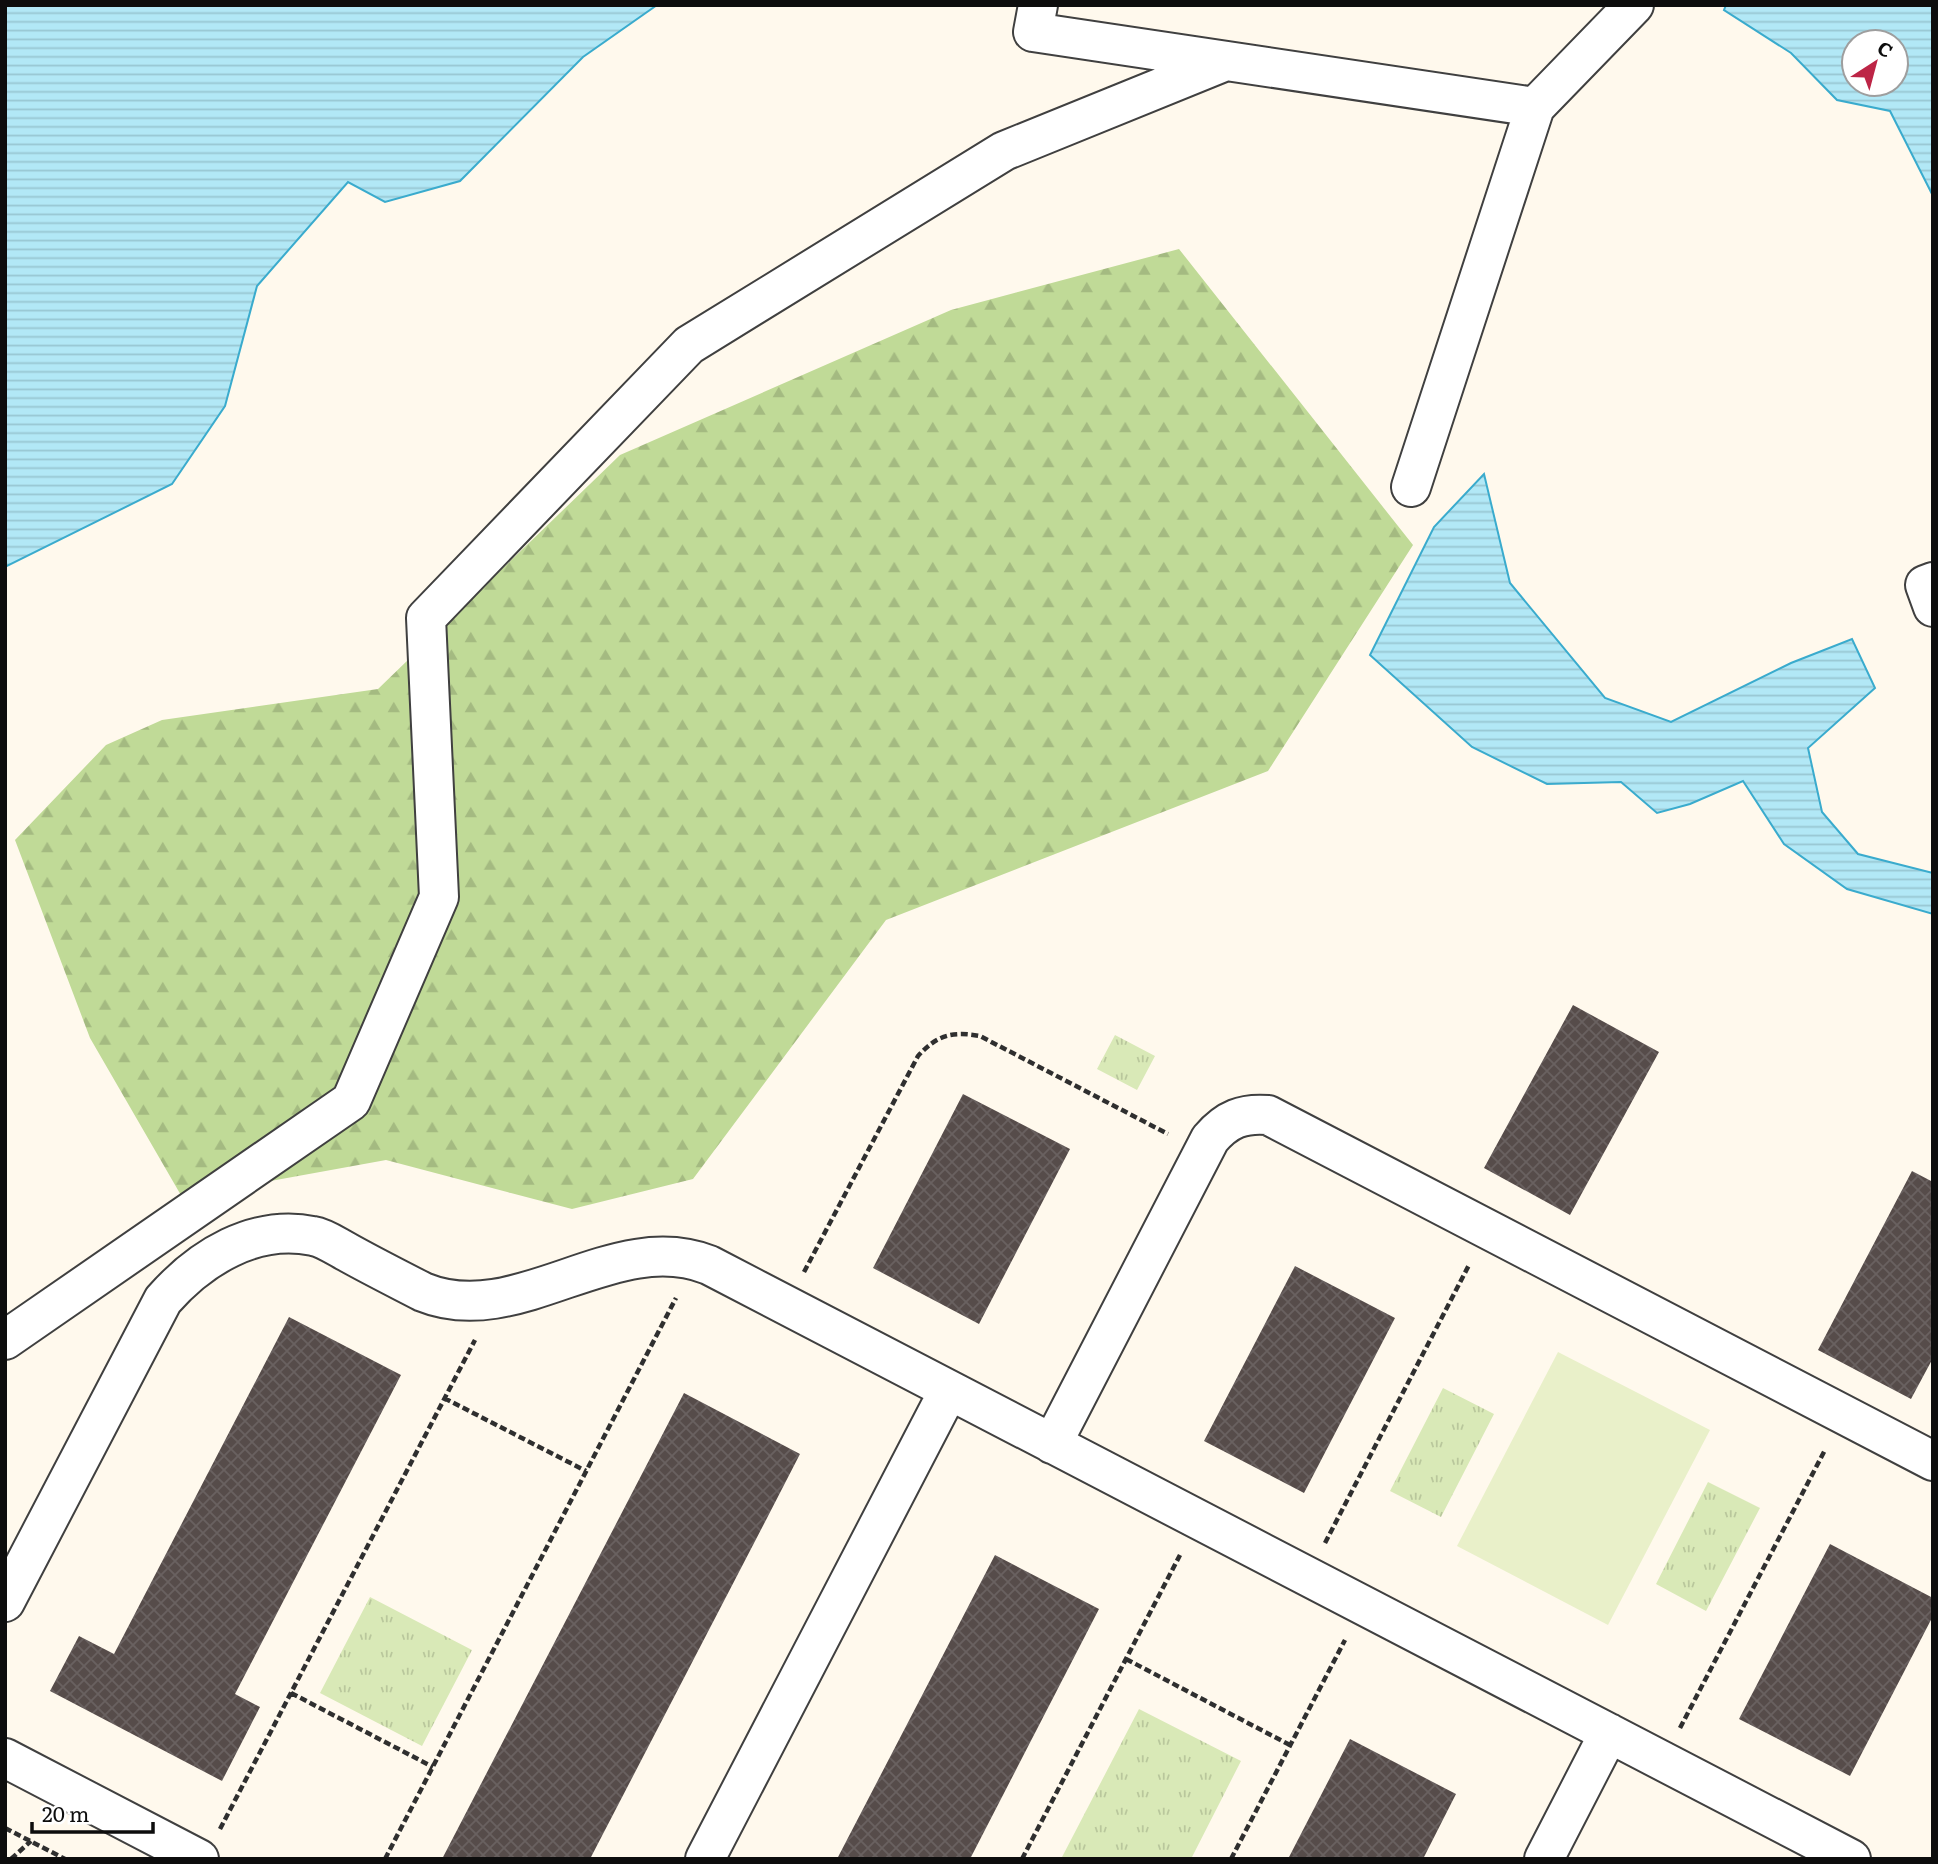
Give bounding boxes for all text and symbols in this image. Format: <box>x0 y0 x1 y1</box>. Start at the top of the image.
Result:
north arrow <box>1840 28 1910 98</box>
text: С <box>1872 33 1899 64</box>
scale bar <box>32 1790 152 1834</box>
text: 20 m <box>42 1797 89 1828</box>

